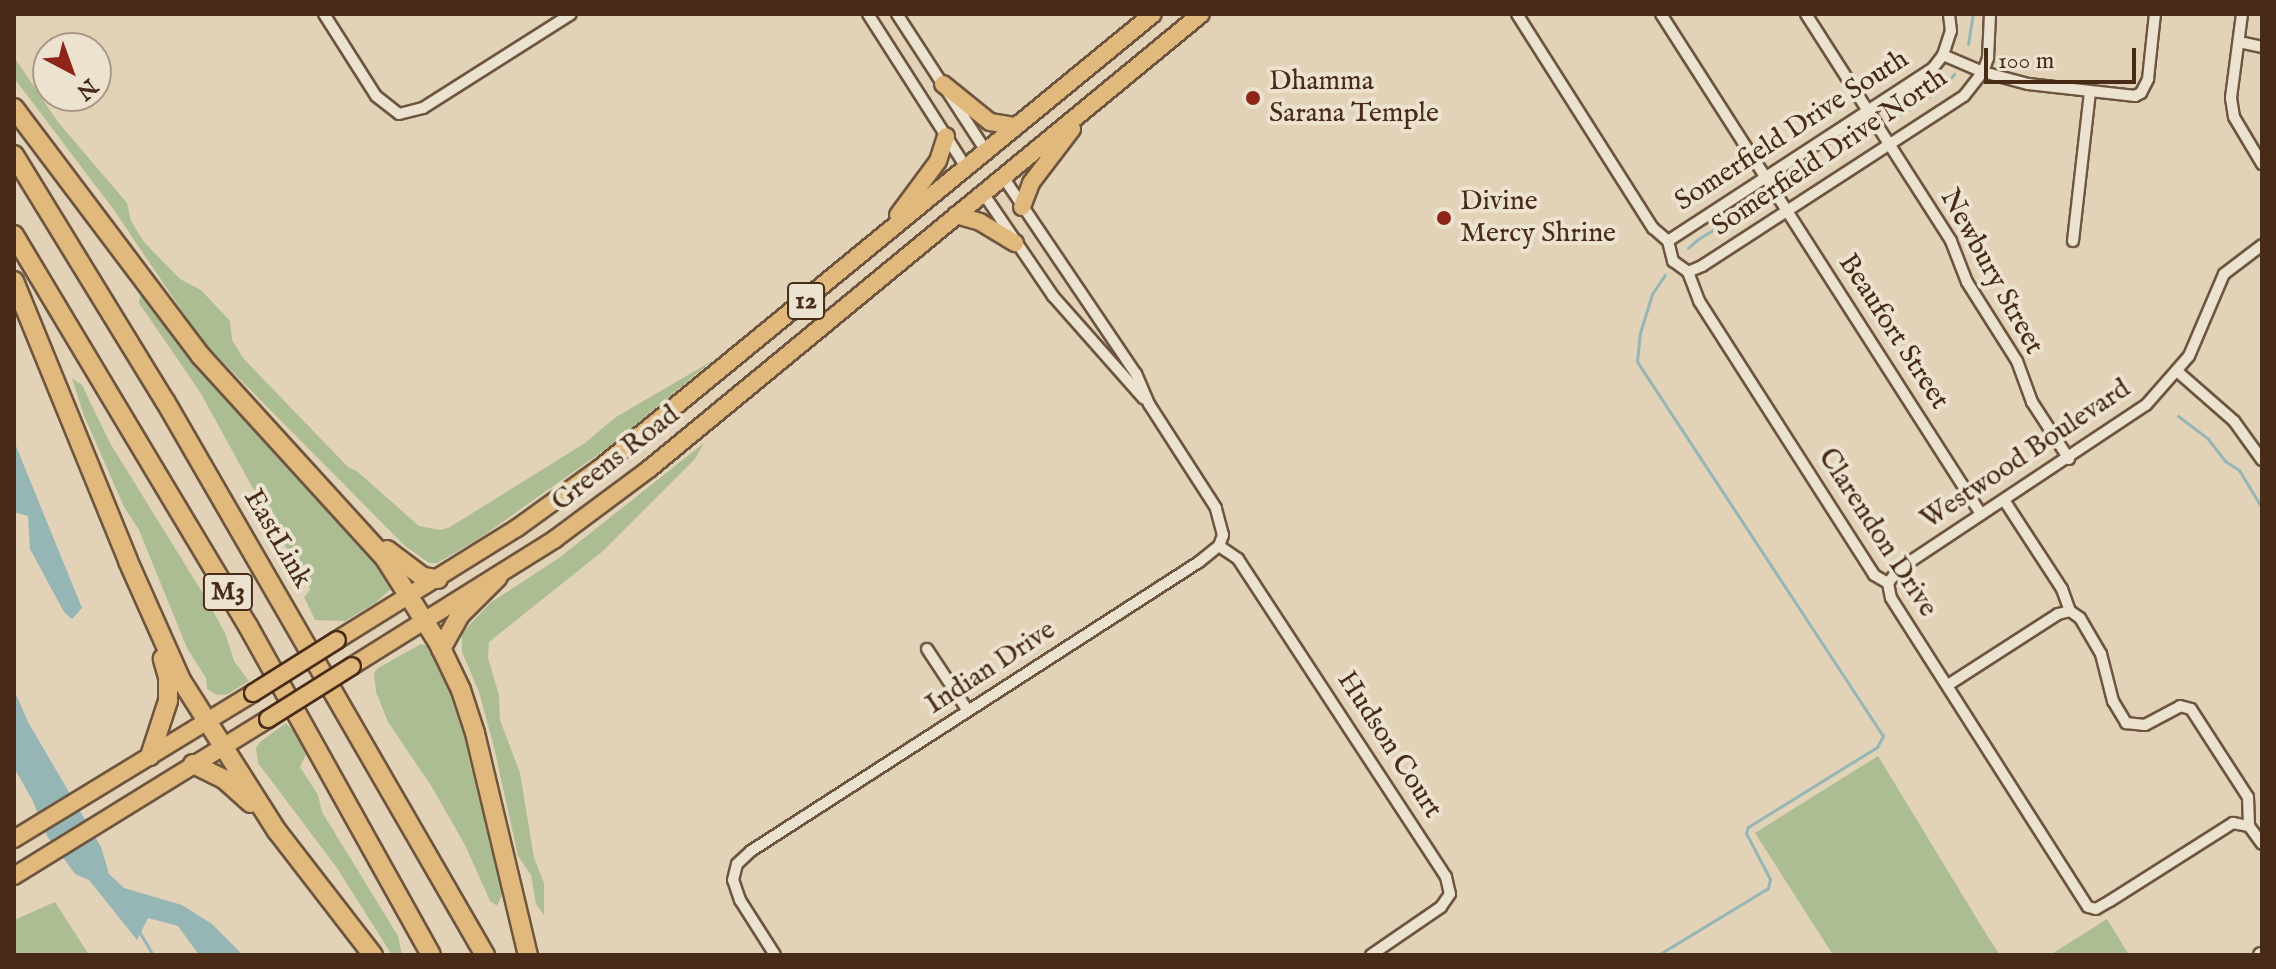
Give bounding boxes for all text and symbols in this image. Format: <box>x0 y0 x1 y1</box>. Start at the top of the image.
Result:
north arrow <box>32 32 112 112</box>
scale bar <box>1988 32 2140 82</box>
street label: Somerfield Drive South <box>1669 43 1915 219</box>
text: 100 m <box>1998 46 2054 77</box>
street label: Somerfield Drive North <box>1706 62 1954 244</box>
place label: Dhamma Sarana Temple <box>1269 65 1439 131</box>
text: N <box>70 72 103 105</box>
marker: Dhamma Sarana Temple <box>1244 89 1262 107</box>
street label: Newbury Street <box>1932 183 2050 361</box>
place label: Divine Mercy Shrine <box>1460 185 1616 251</box>
marker: Divine Mercy Shrine <box>1435 209 1453 227</box>
street label: Beaufort Street <box>1830 248 1956 416</box>
road number: 12 <box>786 279 826 323</box>
street label: Westwood Boulevard <box>1915 373 2137 537</box>
street label: Greens Road <box>546 399 686 519</box>
street label: Clarendon Drive <box>1810 442 1944 624</box>
street label: EastLink <box>235 484 319 594</box>
road number: M3 <box>202 570 254 614</box>
street label: Indian Drive <box>920 614 1062 722</box>
street label: Hudson Court <box>1329 665 1449 825</box>

